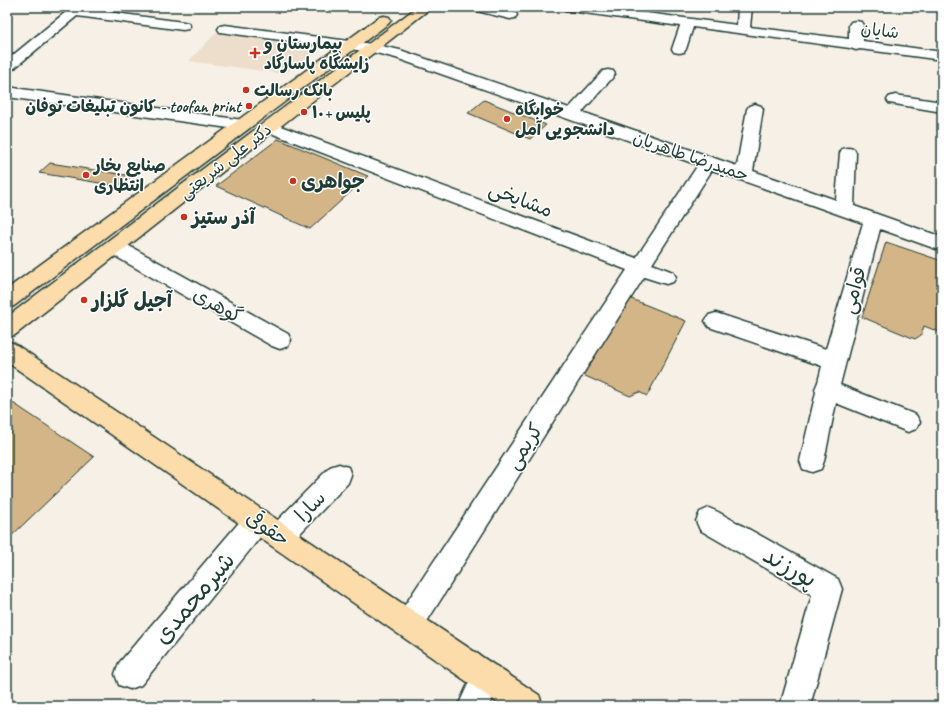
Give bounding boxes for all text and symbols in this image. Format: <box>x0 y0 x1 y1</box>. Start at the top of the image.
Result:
street label: شایان <box>860 18 900 43</box>
place label: بیمارستان و زایشگاه پاسارگاد <box>262 33 369 74</box>
marker: بیمارستان و زایشگاه پاسارگاد <box>249 47 261 59</box>
place label: بانک رسالت <box>254 80 333 101</box>
marker: بانک رسالت <box>241 85 251 95</box>
place label: کانون تبلیغات توفان - toofan print <box>25 96 243 117</box>
place label: خوابگاه دانشجویی آمل <box>515 99 615 141</box>
marker: کانون تبلیغات توفان - toofan print <box>244 101 254 111</box>
place label: پلیس +۱۰ <box>312 102 371 123</box>
marker: پلیس +۱۰ <box>299 107 309 117</box>
marker: خوابگاه دانشجویی آمل <box>502 114 512 124</box>
street label: دکتر علی شریعتی <box>175 119 276 204</box>
street label: حمیدرضا طاهریان <box>630 127 751 186</box>
place label: صنایع بخار انتظاری <box>92 155 166 196</box>
place label: جواهری <box>301 169 365 195</box>
marker: صنایع بخار انتظاری <box>81 170 91 180</box>
marker: جواهری <box>288 176 298 186</box>
street label: مشایخی <box>485 176 556 223</box>
place label: آذر ستیز <box>190 205 257 230</box>
marker: آذر ستیز <box>179 212 189 222</box>
street label: قوامی <box>835 264 872 316</box>
street label: گوهری <box>188 282 247 329</box>
place label: آجیل گلزار <box>90 288 174 313</box>
marker: آجیل گلزار <box>79 295 89 305</box>
street label: کریمی <box>500 418 549 474</box>
street label: سارا <box>290 486 331 527</box>
street label: حقوقی <box>241 504 295 552</box>
street label: پورزند <box>758 540 822 594</box>
street label: شیرمحمدی <box>147 546 241 650</box>

